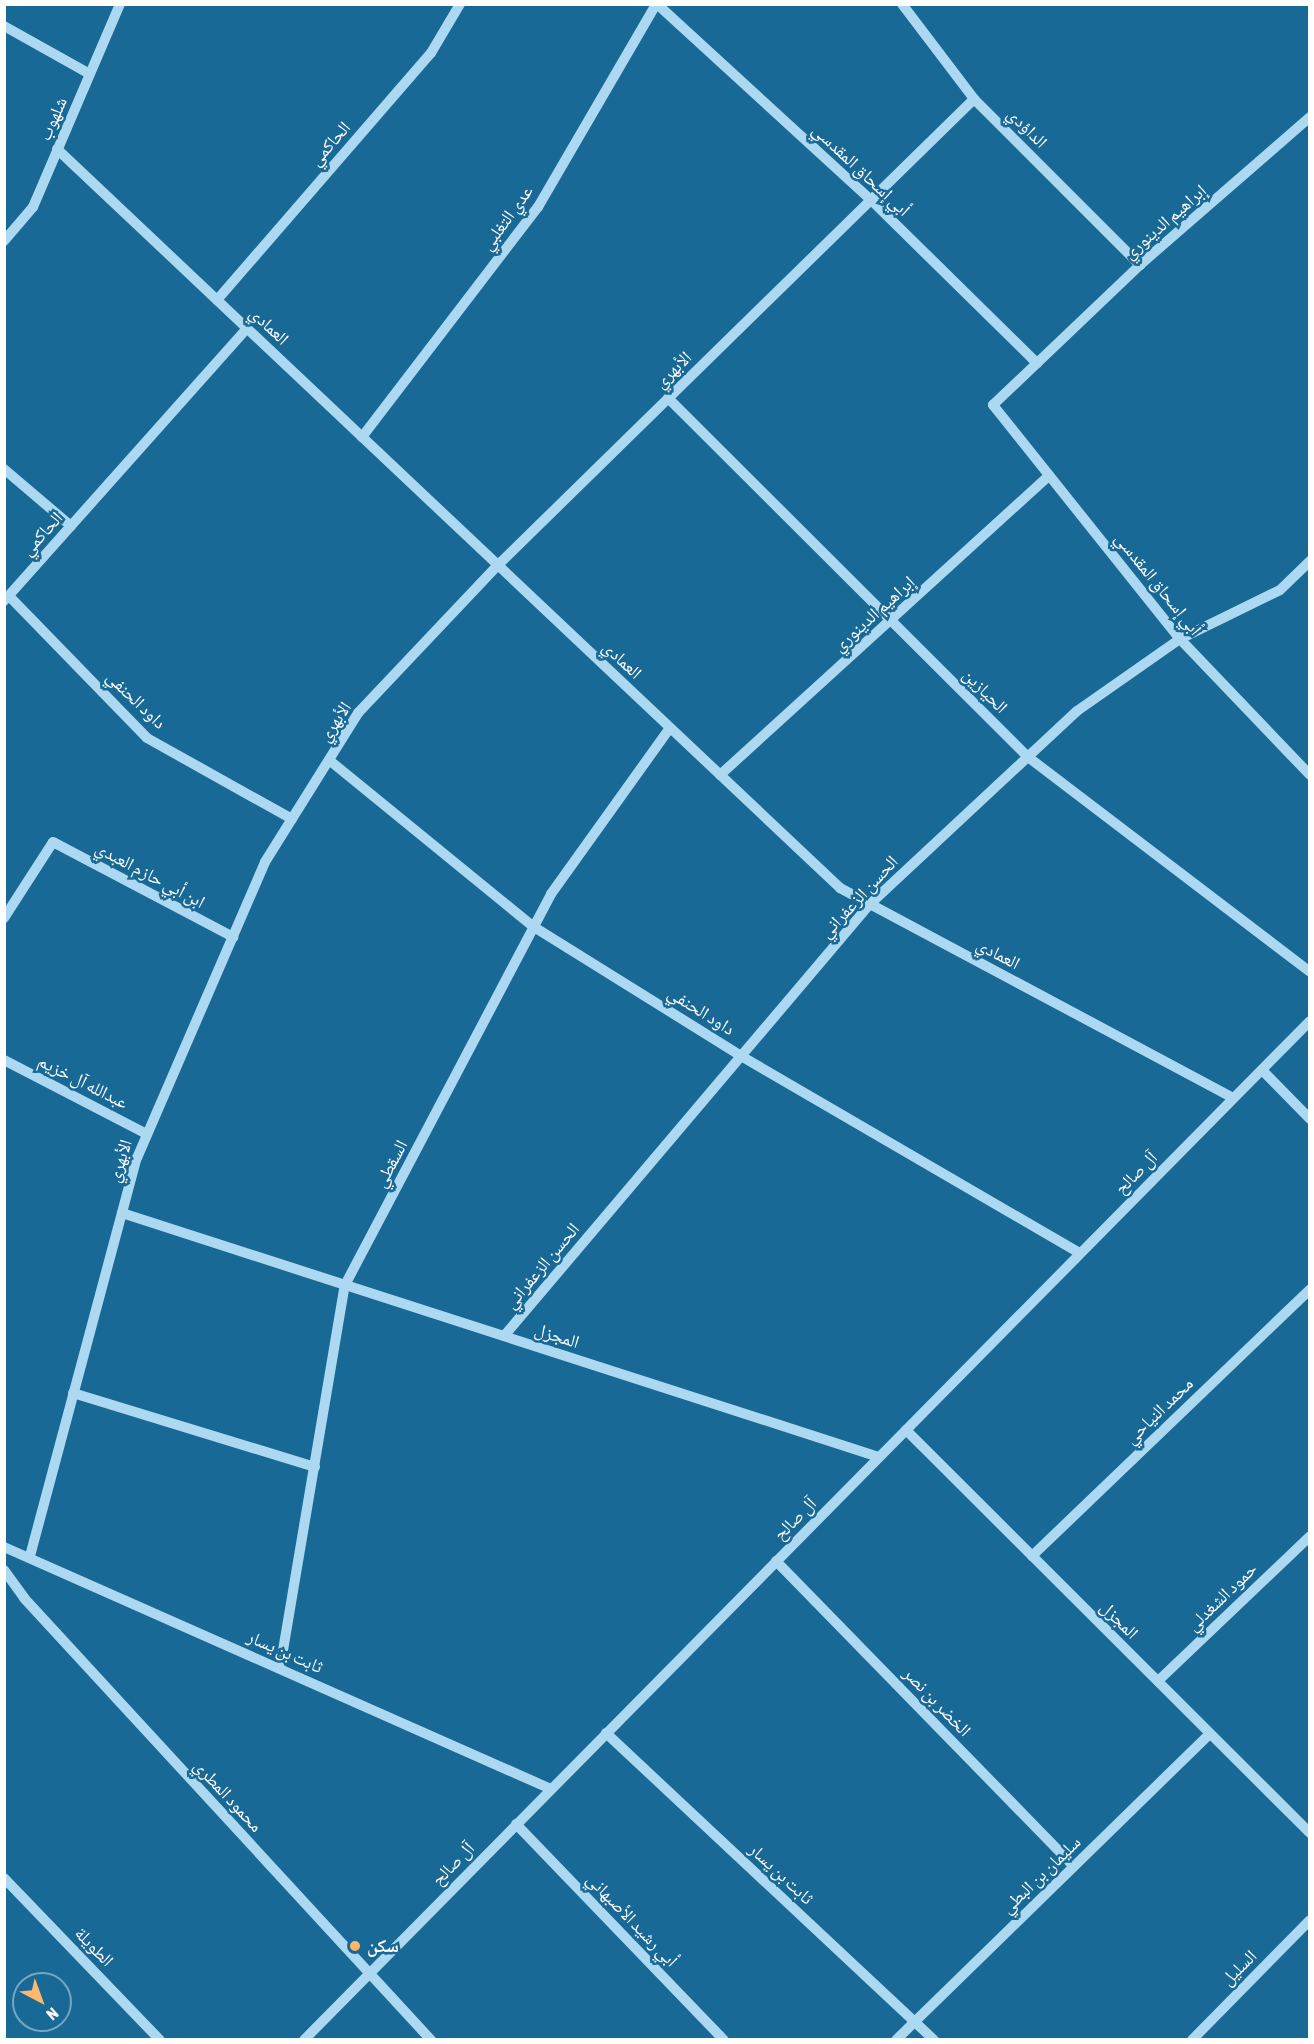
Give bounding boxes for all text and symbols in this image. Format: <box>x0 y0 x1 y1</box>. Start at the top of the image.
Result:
street label: شلهوب <box>34 94 72 144</box>
street label: الداؤدي <box>1002 103 1052 153</box>
street label: الحاكمي <box>305 117 355 171</box>
street label: أبي إسحاق المقدسي <box>808 119 914 221</box>
street label: إبراهيم الدينوري <box>1119 180 1211 264</box>
street label: عدي التغلبي <box>476 181 538 255</box>
street label: العمادي <box>245 302 293 350</box>
street label: الأبهري <box>650 347 696 393</box>
street label: الحاكمي <box>17 507 67 561</box>
street label: أبي إسحاق المقدسي <box>1110 528 1206 640</box>
street label: إبراهيم الدينوري <box>829 572 919 656</box>
street label: العمادي <box>598 636 646 684</box>
street label: الحيازين <box>958 664 1012 718</box>
street label: داود الحنفي <box>102 666 170 734</box>
street label: الأبهري <box>314 698 356 746</box>
street label: ابن أبي حازم العبدي <box>92 837 208 913</box>
street label: الحسن الزعفراني <box>815 851 903 943</box>
street label: العمادي <box>973 934 1023 974</box>
street label: داود الحنفي <box>664 982 738 1040</box>
street label: عبدالله آل خزيم <box>35 1050 131 1114</box>
street label: الأبهري <box>103 1137 137 1185</box>
street label: السقطي <box>370 1137 412 1191</box>
street label: آل صالح <box>1110 1147 1162 1199</box>
street label: الحسن الزعفراني <box>500 1219 584 1313</box>
street label: المجزل <box>532 1319 582 1353</box>
street label: محمد النياحي <box>1120 1373 1198 1449</box>
street label: آل صالح <box>769 1493 821 1545</box>
street label: حمود الشغدلي <box>1182 1558 1262 1636</box>
street label: المجزل <box>1095 1596 1143 1644</box>
street label: ثابت بن يسار <box>244 1626 326 1678</box>
street label: الخضر بن نصر <box>899 1663 975 1741</box>
street label: محمود المطري <box>189 1755 267 1837</box>
street label: سليمان بن البطي <box>997 1832 1085 1918</box>
street label: آل صالح <box>427 1838 479 1890</box>
street label: ثابت بن يسار <box>744 1839 818 1909</box>
street label: أبي رشيد الأصبهاني <box>582 1869 682 1971</box>
street label: الطويلة <box>70 1923 118 1971</box>
place label: سكن <box>367 1935 399 1957</box>
marker: سكن <box>348 1939 362 1953</box>
street label: السليل <box>1217 1946 1261 1990</box>
north arrow <box>12 1972 72 2032</box>
text: N <box>43 2004 62 2024</box>

